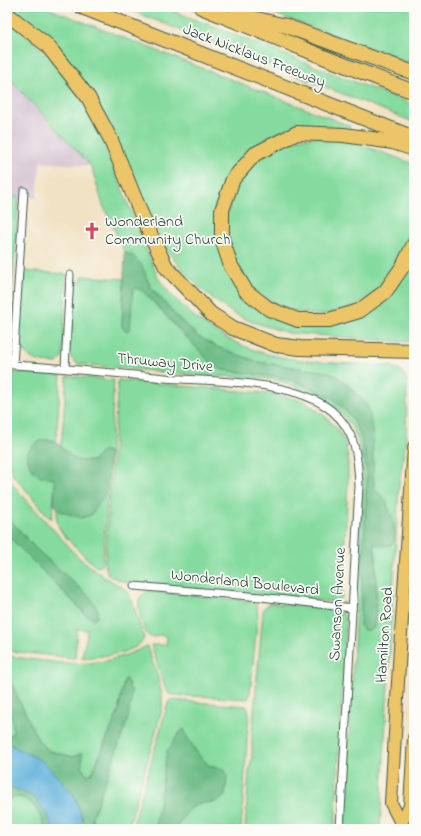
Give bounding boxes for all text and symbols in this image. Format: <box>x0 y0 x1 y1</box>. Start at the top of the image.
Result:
street label: Jack Nicklaus Freeway <box>179 18 329 94</box>
place label: Wonderland Community Church <box>105 210 230 252</box>
church icon: Wonderland Community Church <box>82 221 102 241</box>
street label: Thruway Drive <box>116 347 215 379</box>
street label: Swanson Avenue <box>323 546 353 661</box>
street label: Wonderland Boulevard <box>170 563 320 603</box>
street label: Hamilton Road <box>370 586 400 684</box>

